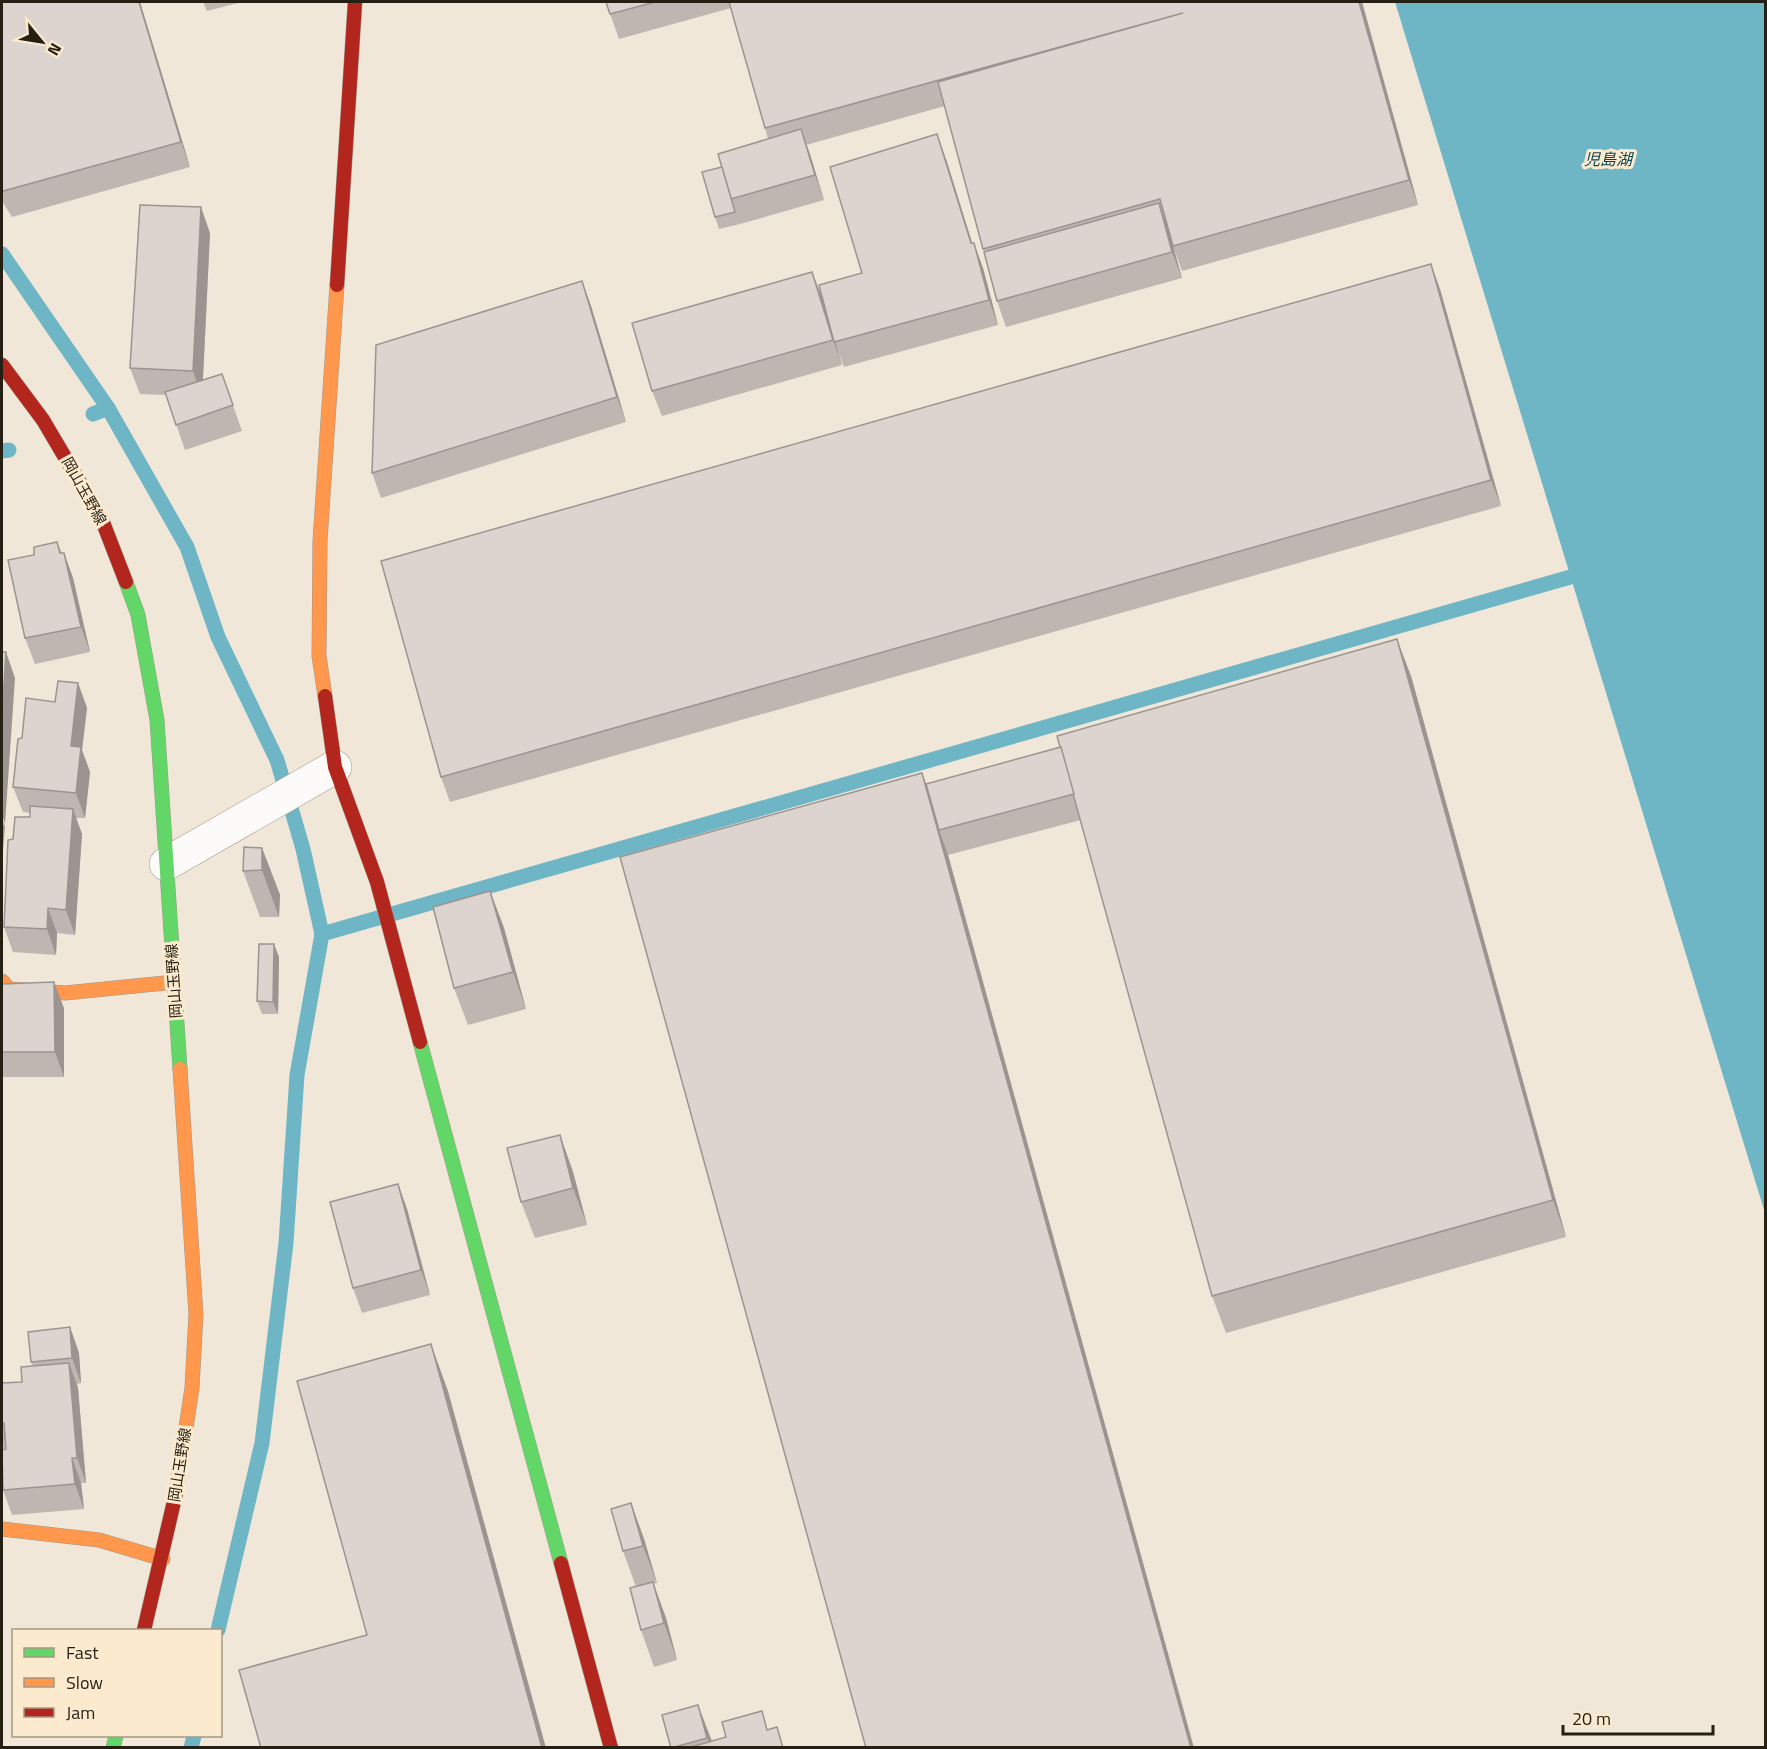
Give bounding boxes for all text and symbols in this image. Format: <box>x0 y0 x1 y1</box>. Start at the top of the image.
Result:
north arrow <box>12 12 72 72</box>
text: N <box>42 39 68 60</box>
water label: 児島湖 <box>1584 147 1635 171</box>
street label: 岡山玉野線 <box>56 452 113 529</box>
street label: 岡山玉野線 <box>159 943 188 1019</box>
street label: 岡山玉野線 <box>162 1426 197 1504</box>
legend <box>12 1629 222 1737</box>
text: Fast <box>66 1639 99 1666</box>
text: Slow <box>66 1669 103 1696</box>
scale bar <box>1563 1698 1713 1736</box>
text: Jam <box>66 1699 95 1726</box>
text: 20 m <box>1572 1705 1611 1732</box>

